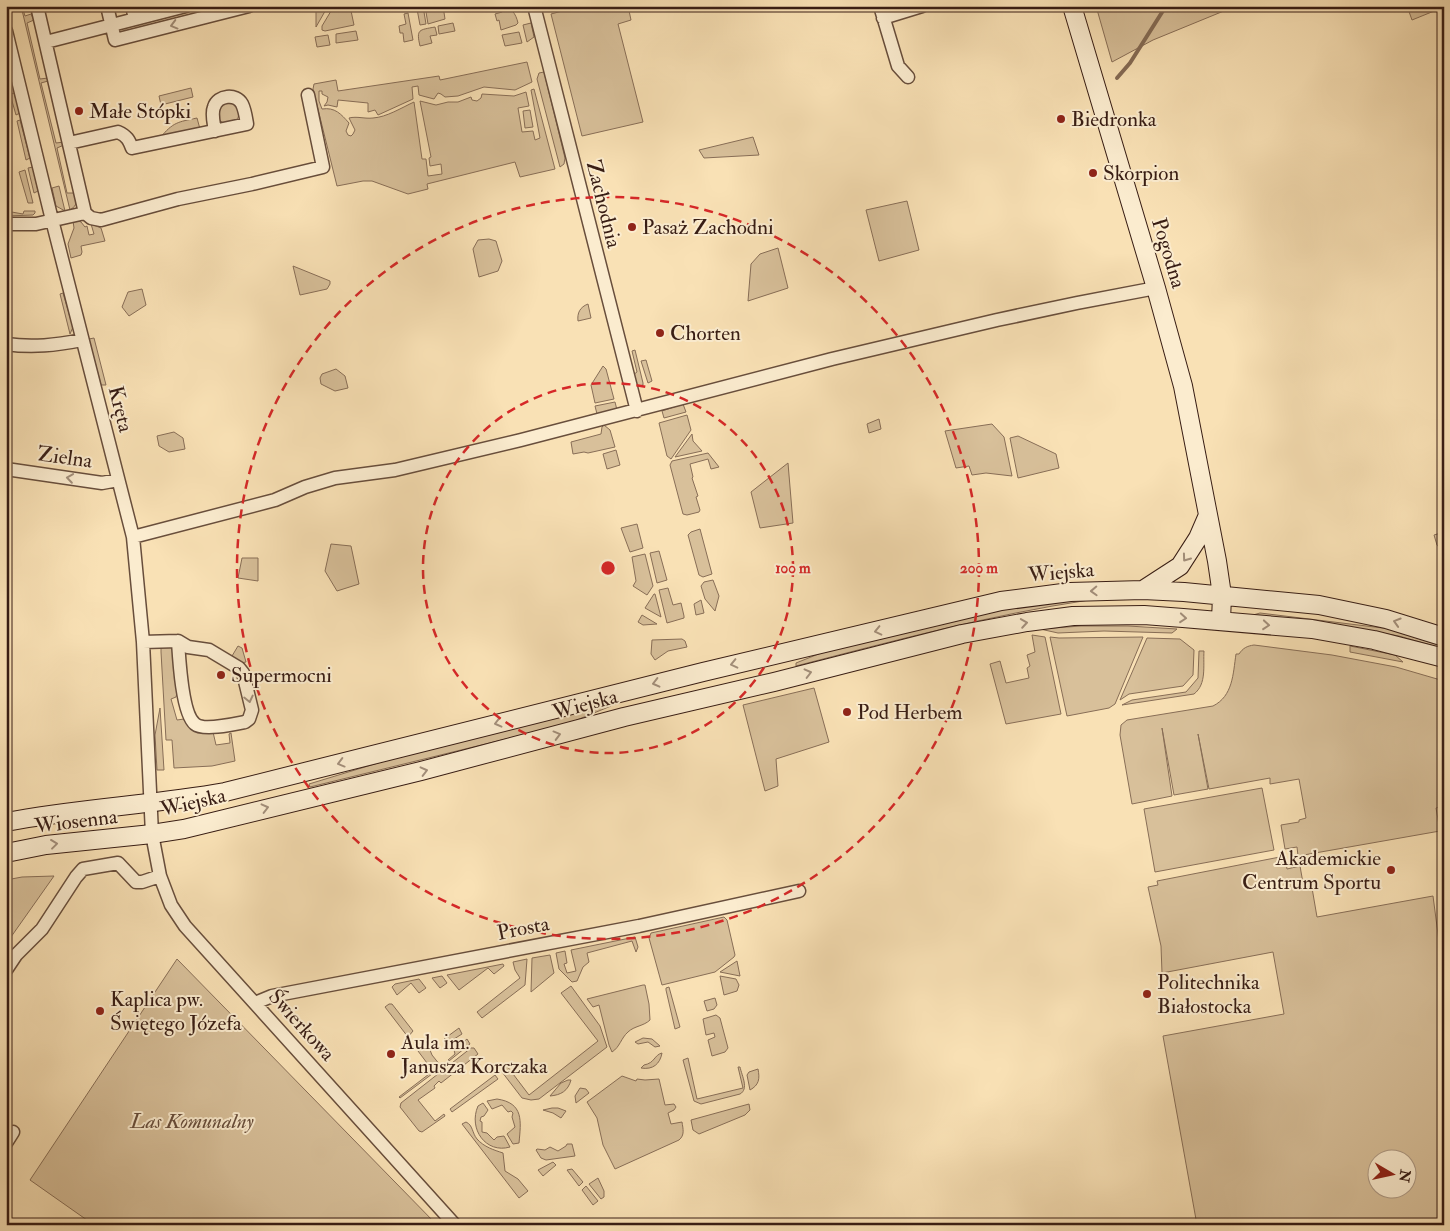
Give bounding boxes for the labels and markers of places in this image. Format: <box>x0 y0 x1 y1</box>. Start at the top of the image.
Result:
place label: Małe Stópki <box>89 98 191 125</box>
marker: Małe Stópki <box>73 105 85 117</box>
place label: Biedronka <box>1071 106 1157 133</box>
marker: Biedronka <box>1055 113 1067 125</box>
place label: Skorpion <box>1103 160 1179 187</box>
marker: Skorpion <box>1087 167 1099 179</box>
place label: Pasaż Zachodni <box>642 214 774 241</box>
marker: Pasaż Zachodni <box>626 221 638 233</box>
place label: Chorten <box>670 320 741 347</box>
marker: Chorten <box>654 327 666 339</box>
centre of rings <box>599 559 617 577</box>
place label: Supermocni <box>231 662 332 689</box>
marker: Supermocni <box>215 669 227 681</box>
place label: Pod Herbem <box>857 699 963 726</box>
marker: Pod Herbem <box>841 706 853 718</box>
place label: Akademickie Centrum Sportu <box>1242 845 1381 896</box>
marker: Akademickie Centrum Sportu <box>1385 864 1397 876</box>
place label: Politechnika Białostocka <box>1157 969 1260 1020</box>
place label: Kaplica pw. Świętego Józefa <box>110 986 242 1037</box>
marker: Politechnika Białostocka <box>1141 988 1153 1000</box>
marker: Kaplica pw. Świętego Józefa <box>94 1005 106 1017</box>
place label: Aula im. Janusza Korczaka <box>400 1029 548 1080</box>
marker: Aula im. Janusza Korczaka <box>385 1048 397 1060</box>

